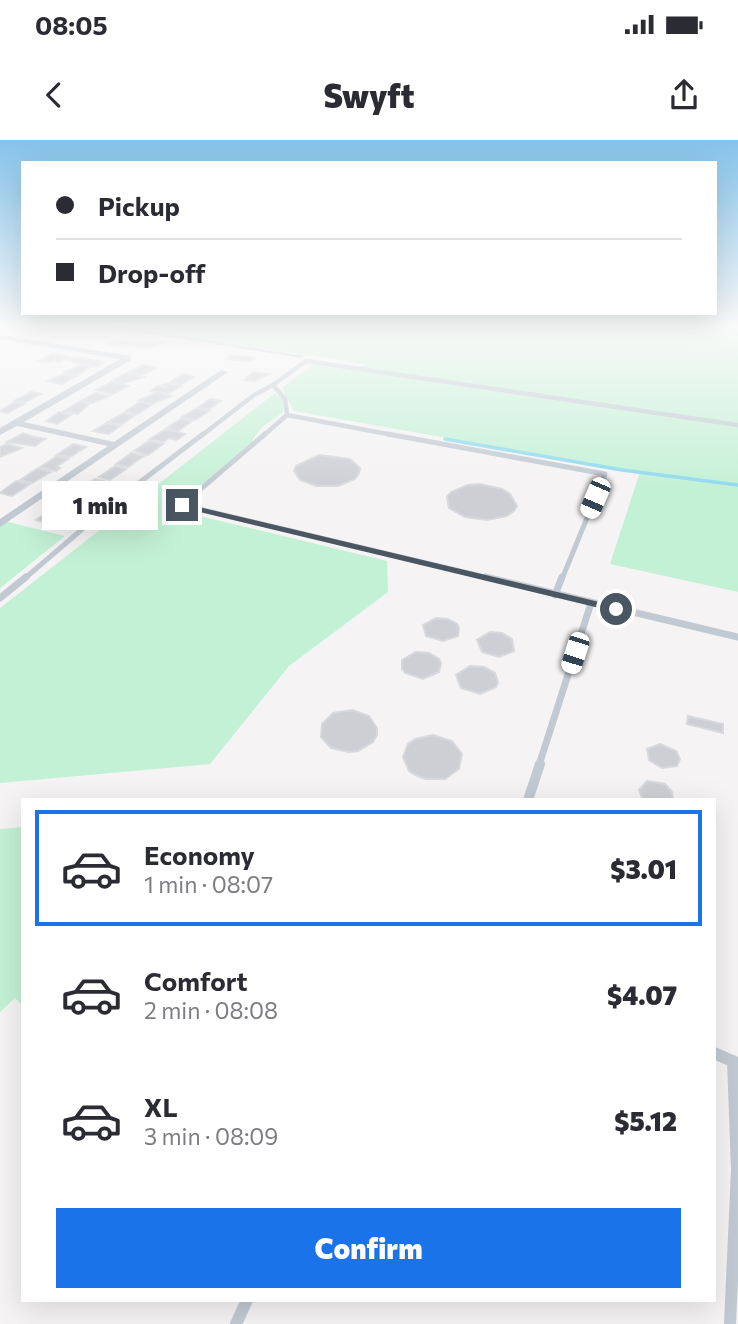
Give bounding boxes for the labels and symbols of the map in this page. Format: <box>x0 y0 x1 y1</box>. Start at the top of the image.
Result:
car <box>578 475 613 521</box>
callout: 1 min <box>42 480 158 530</box>
route end <box>166 489 198 521</box>
route start <box>600 593 632 625</box>
car <box>559 630 592 676</box>

